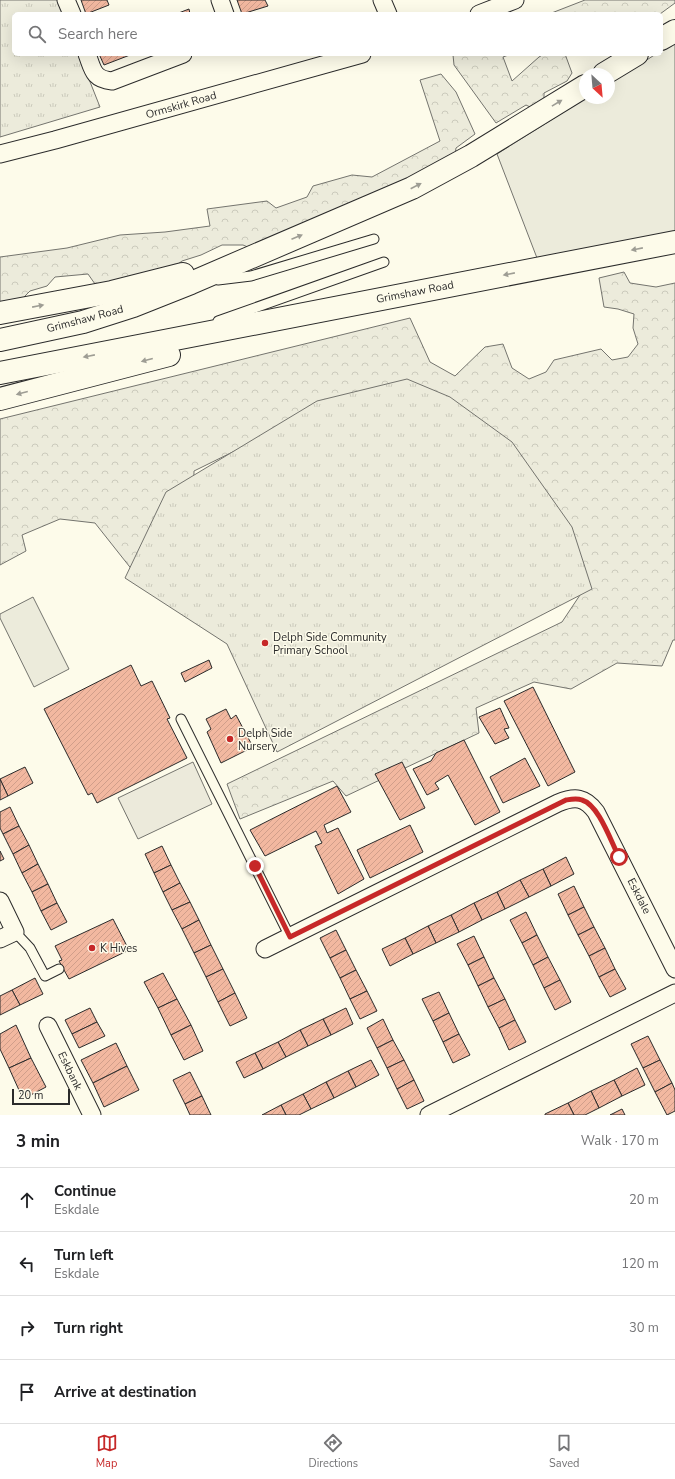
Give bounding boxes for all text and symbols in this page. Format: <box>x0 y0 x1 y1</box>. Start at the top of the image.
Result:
search box <box>12 12 663 56</box>
icon: search <box>26 23 48 45</box>
text: Search here <box>58 24 138 44</box>
north arrow <box>579 68 615 104</box>
street label: Ormskirk Road <box>144 88 218 122</box>
one-way arrow <box>552 99 562 107</box>
one-way arrow <box>410 182 422 189</box>
one-way arrow <box>291 234 303 240</box>
one-way arrow <box>631 247 643 253</box>
one-way arrow <box>503 271 515 277</box>
street label: Grimshaw Road <box>375 277 455 307</box>
street label: Grimshaw Road <box>45 302 125 336</box>
one-way arrow <box>32 303 44 309</box>
one-way arrow <box>83 354 95 360</box>
one-way arrow <box>141 358 154 364</box>
one-way arrow <box>15 390 27 396</box>
place label: Delph Side Community Primary School <box>273 630 387 658</box>
marker: Delph Side Community Primary School <box>260 638 270 648</box>
place label: Delph Side Nursery <box>238 726 292 754</box>
marker: Delph Side Nursery <box>225 734 235 744</box>
route start <box>610 848 628 866</box>
route end <box>246 857 264 875</box>
street label: Eskdale <box>624 876 654 917</box>
place label: K Hives <box>100 941 137 956</box>
marker: K Hives <box>87 943 97 953</box>
street label: Eskbank <box>54 1049 86 1093</box>
scale bar <box>12 1087 70 1106</box>
text: 20 m <box>18 1088 43 1103</box>
text: 3 min <box>16 1130 60 1153</box>
text: Walk · 170 m <box>581 1132 659 1150</box>
text: Continue <box>54 1181 116 1201</box>
icon: ahead <box>16 1189 38 1211</box>
text: 20 m <box>629 1191 659 1209</box>
text: Eskdale <box>54 1201 99 1219</box>
text: Turn left <box>54 1245 113 1265</box>
icon: left <box>16 1253 38 1275</box>
text: 120 m <box>621 1255 659 1273</box>
text: Eskdale <box>54 1265 99 1283</box>
icon: right <box>16 1317 38 1339</box>
text: Turn right <box>54 1318 123 1338</box>
text: 30 m <box>629 1319 659 1337</box>
icon: arrive <box>16 1381 38 1403</box>
text: Arrive at destination <box>54 1382 197 1402</box>
tab: Map <box>96 1432 118 1471</box>
tab: Directions <box>309 1432 358 1471</box>
tab: Saved <box>549 1432 579 1471</box>

